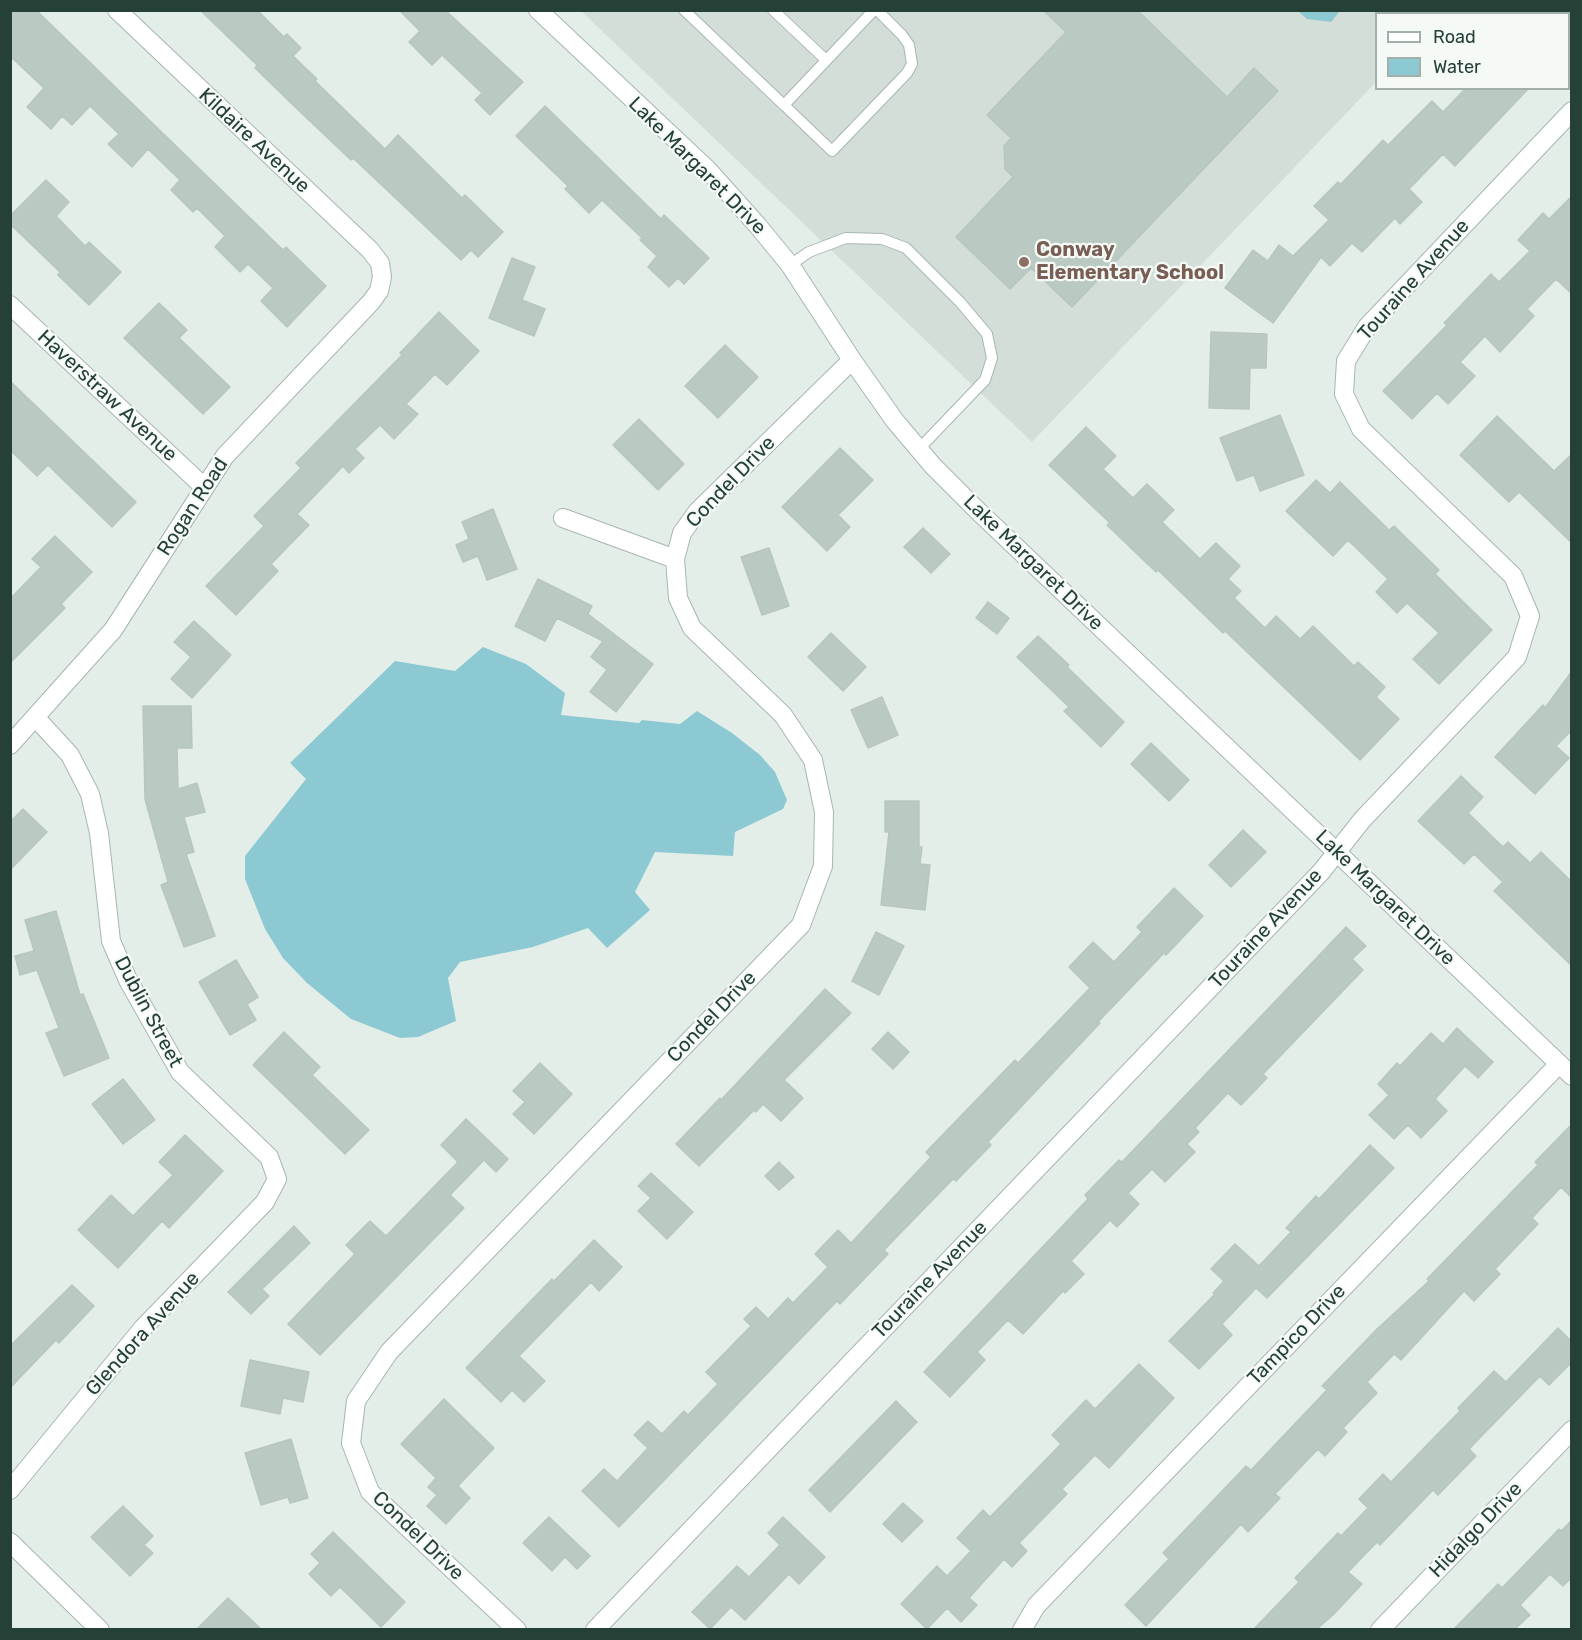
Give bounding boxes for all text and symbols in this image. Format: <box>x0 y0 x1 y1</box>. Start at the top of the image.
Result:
legend <box>1375 12 1570 90</box>
text: Road <box>1433 26 1476 48</box>
text: Water <box>1433 56 1481 78</box>
street label: Kildaire Avenue <box>194 83 314 199</box>
street label: Lake Margaret Drive <box>623 92 771 240</box>
street label: Touraine Avenue <box>1353 214 1475 346</box>
place label: Conway Elementary School <box>1036 238 1224 285</box>
marker: Conway Elementary School <box>1017 255 1031 269</box>
street label: Haverstraw Avenue <box>32 325 182 467</box>
street label: Condel Drive <box>681 431 781 533</box>
street label: Rogan Road <box>152 454 234 560</box>
street label: Lake Margaret Drive <box>958 490 1108 636</box>
street label: Lake Margaret Drive <box>1310 825 1460 971</box>
street label: Touraine Avenue <box>1204 864 1328 994</box>
street label: Dublin Street <box>109 952 187 1072</box>
street label: Condel Drive <box>662 966 762 1068</box>
street label: Touraine Avenue <box>868 1216 992 1344</box>
street label: Glendora Avenue <box>81 1267 205 1401</box>
street label: Tampico Drive <box>1243 1280 1351 1390</box>
street label: Hidalgo Drive <box>1425 1477 1527 1583</box>
street label: Condel Drive <box>367 1486 469 1586</box>

